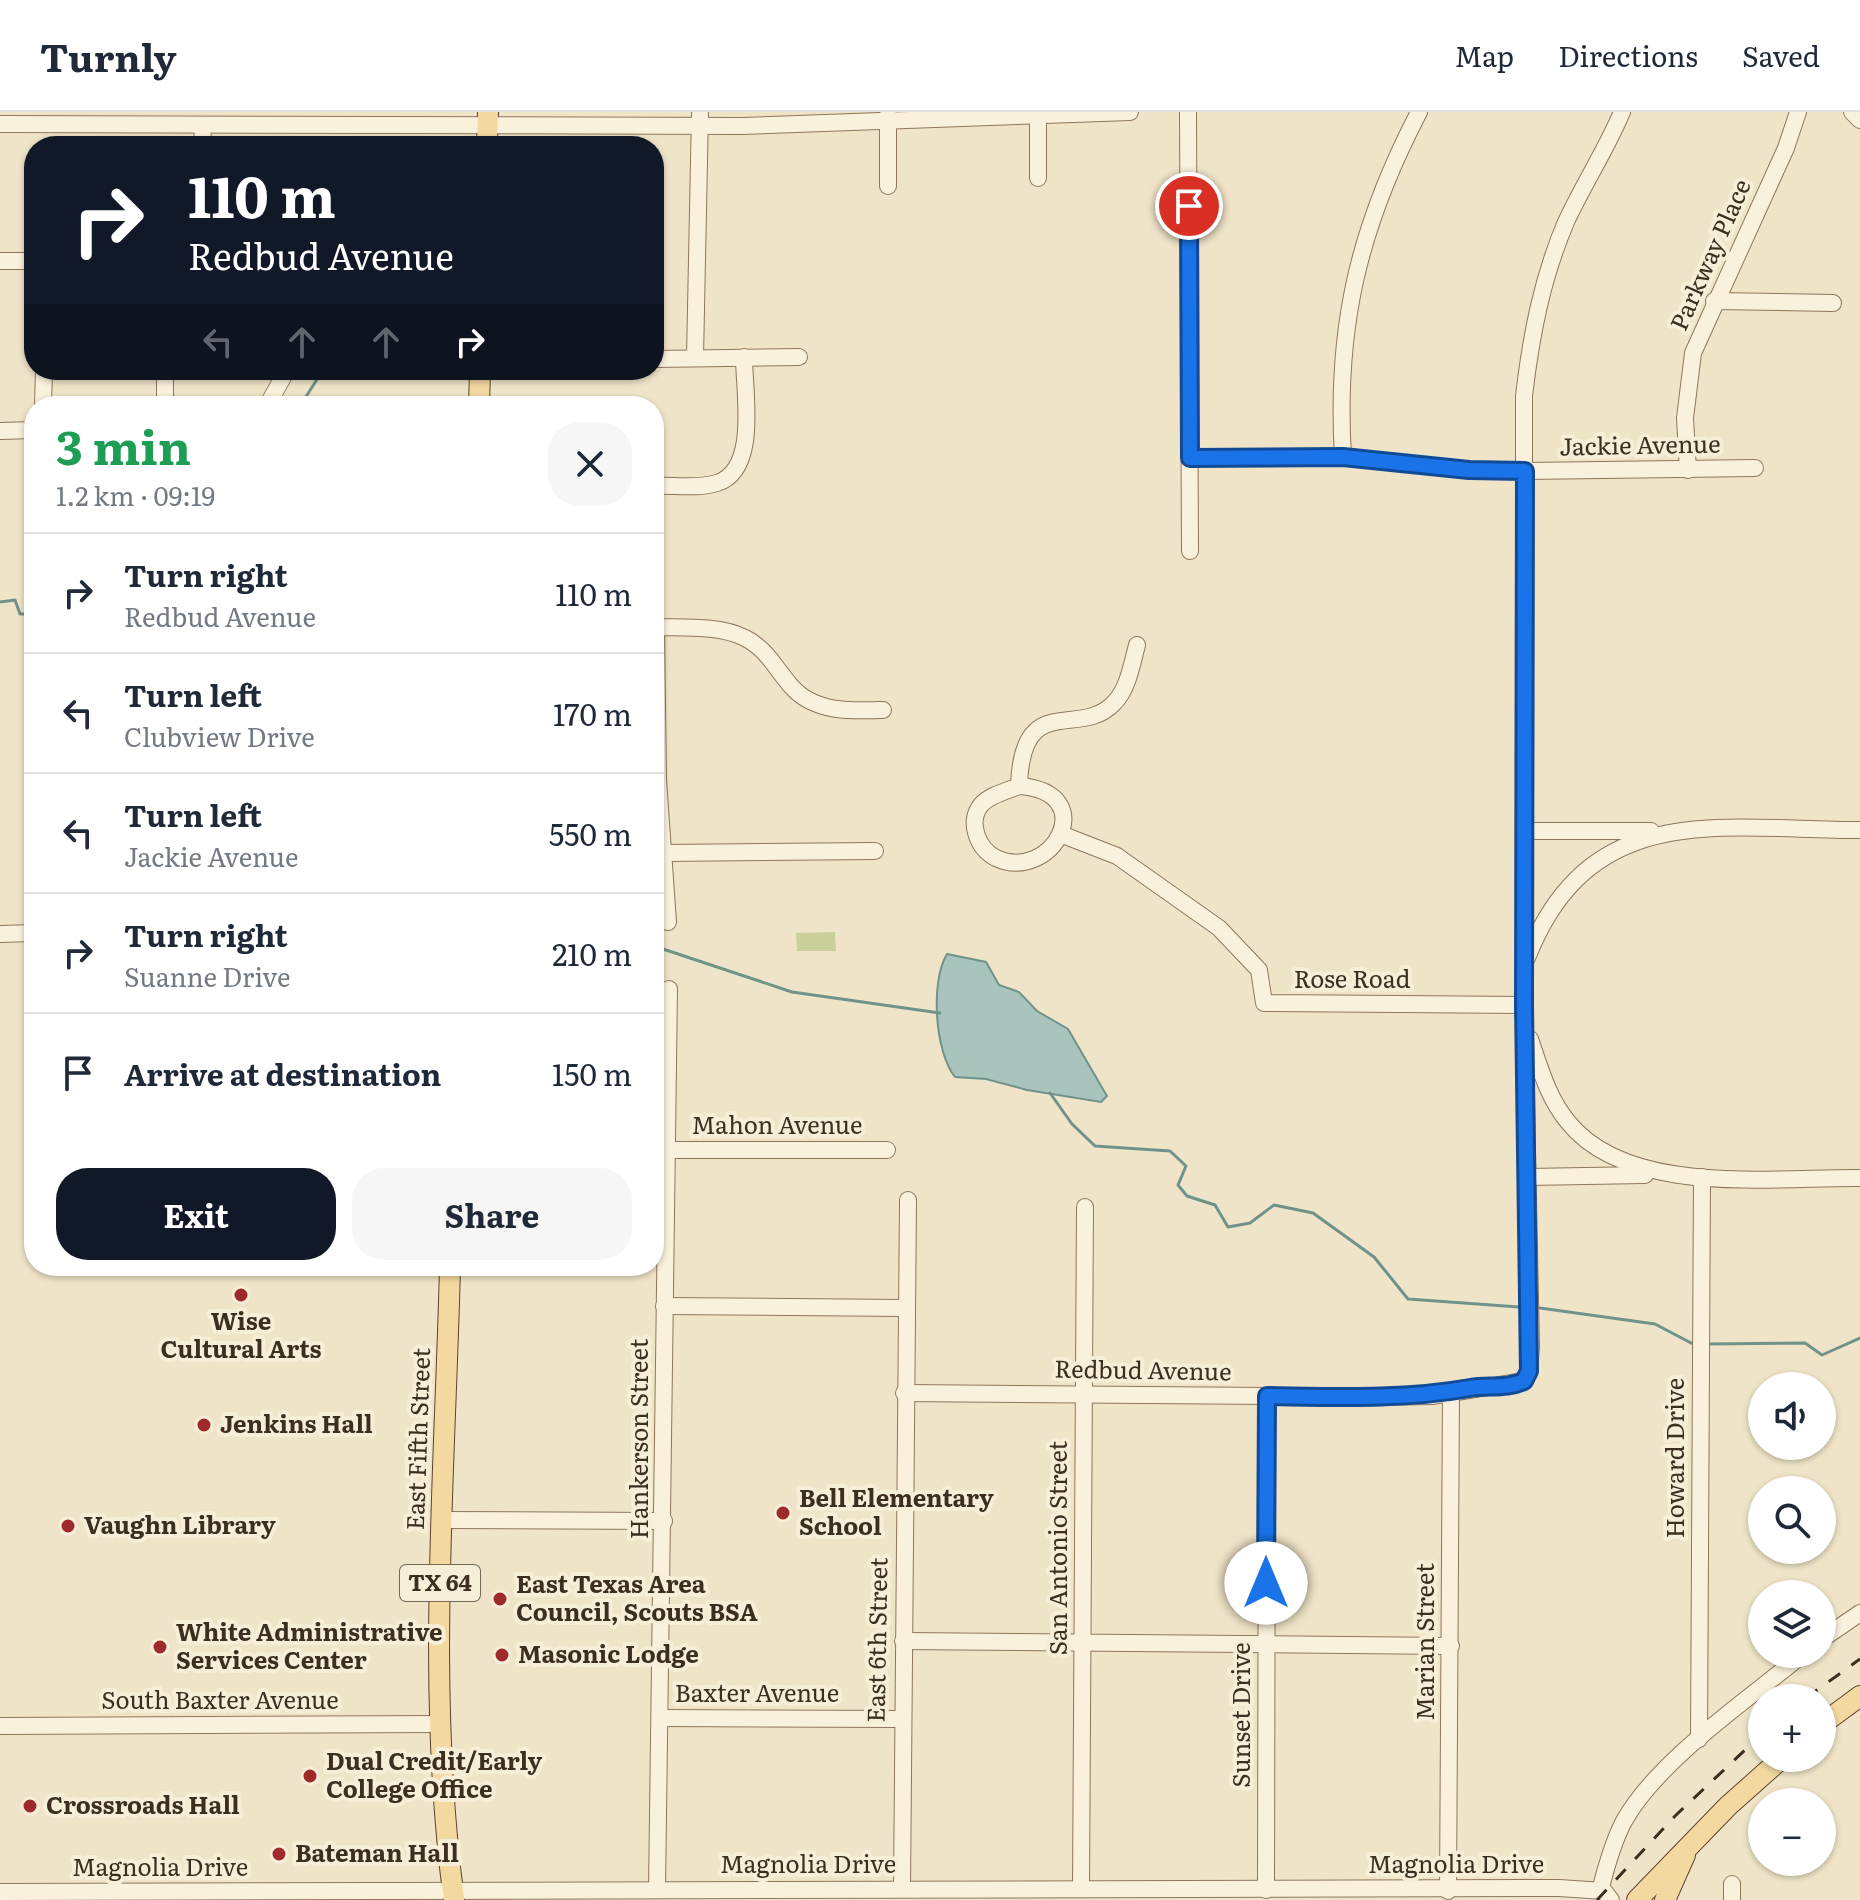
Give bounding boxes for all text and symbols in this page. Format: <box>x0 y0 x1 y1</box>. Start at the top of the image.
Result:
text: Turnly <box>40 27 177 84</box>
text: Map <box>1455 34 1514 76</box>
text: Directions <box>1558 34 1698 76</box>
text: Saved <box>1742 34 1820 76</box>
text: 110 m <box>188 152 336 235</box>
icon: right <box>56 168 160 272</box>
pin <box>1155 172 1223 240</box>
street label: Parkway Place <box>1660 173 1758 335</box>
icon: arrive <box>1167 184 1211 228</box>
text: Redbud Avenue <box>188 228 454 281</box>
icon: left <box>196 320 240 364</box>
icon: ahead <box>280 320 324 364</box>
icon: ahead <box>364 320 408 364</box>
icon: right <box>448 320 492 364</box>
text: 3 min <box>56 409 191 480</box>
button: close <box>548 422 632 506</box>
street label: Jackie Avenue <box>1559 425 1721 462</box>
text: 1.2 km · 09:19 <box>56 475 215 514</box>
text: Turn right <box>124 552 288 596</box>
icon: right <box>56 571 100 615</box>
text: 110 m <box>555 571 632 615</box>
text: Redbud Avenue <box>124 596 316 635</box>
text: Turn left <box>124 672 262 716</box>
icon: left <box>56 691 100 735</box>
text: 170 m <box>553 691 632 735</box>
text: Clubview Drive <box>124 716 315 755</box>
text: Turn left <box>124 792 262 836</box>
icon: left <box>56 811 100 855</box>
text: 550 m <box>549 811 632 855</box>
text: Jackie Avenue <box>124 836 299 875</box>
text: Turn right <box>124 912 288 956</box>
icon: right <box>56 931 100 975</box>
text: 210 m <box>552 931 632 975</box>
text: Suanne Drive <box>124 956 291 995</box>
street label: Rose Road <box>1294 960 1411 995</box>
icon: arrive <box>56 1051 100 1095</box>
text: Arrive at destination <box>124 1051 441 1095</box>
text: 150 m <box>552 1051 632 1095</box>
street label: Mahon Avenue <box>691 1106 863 1141</box>
button: Exit <box>56 1168 336 1260</box>
button: Share <box>352 1168 632 1260</box>
marker: Wise Cultural Arts <box>232 1286 250 1304</box>
place label: Wise Cultural Arts <box>161 1302 321 1365</box>
street label: Hankerson Street <box>620 1338 655 1539</box>
street label: East Fifth Street <box>396 1347 437 1531</box>
street label: Redbud Avenue <box>1054 1349 1232 1388</box>
map controls <box>1748 1372 1836 1876</box>
button: sound <box>1748 1372 1836 1460</box>
street label: Howard Drive <box>1656 1378 1691 1538</box>
place label: Jenkins Hall <box>220 1405 373 1440</box>
marker: Jenkins Hall <box>195 1416 213 1434</box>
street label: San Antonio Street <box>1039 1440 1074 1655</box>
button: search <box>1748 1476 1836 1564</box>
place label: Bell Elementary School <box>799 1479 994 1542</box>
marker: Bell Elementary School <box>774 1504 792 1522</box>
place label: Vaughn Library <box>84 1506 276 1541</box>
marker: Vaughn Library <box>59 1517 77 1535</box>
position arrow <box>1224 1541 1308 1625</box>
street label: East 6th Street <box>857 1557 894 1723</box>
street label: Marian Street <box>1406 1563 1441 1721</box>
road number: TX 64 <box>400 1565 480 1601</box>
place label: East Texas Area Council, Scouts BSA <box>516 1565 758 1628</box>
button: layers <box>1748 1580 1836 1668</box>
marker: East Texas Area Council, Scouts BSA <box>491 1590 509 1608</box>
place label: White Administrative Services Center <box>176 1613 443 1676</box>
place label: Masonic Lodge <box>518 1635 699 1670</box>
marker: White Administrative Services Center <box>151 1638 169 1656</box>
street label: Sunset Drive <box>1222 1642 1257 1788</box>
marker: Masonic Lodge <box>493 1646 511 1664</box>
street label: Baxter Avenue <box>675 1674 839 1709</box>
street label: South Baxter Avenue <box>101 1681 339 1716</box>
button: + <box>1748 1684 1836 1772</box>
place label: Dual Credit/Early College Office <box>326 1742 542 1805</box>
marker: Dual Credit/Early College Office <box>301 1767 319 1785</box>
place label: Crossroads Hall <box>46 1786 240 1821</box>
button: − <box>1748 1788 1836 1876</box>
marker: Crossroads Hall <box>21 1797 39 1815</box>
place label: Bateman Hall <box>295 1834 459 1869</box>
marker: Bateman Hall <box>270 1845 288 1863</box>
street label: Magnolia Drive <box>720 1845 896 1880</box>
street label: Magnolia Drive <box>1368 1845 1544 1880</box>
street label: Magnolia Drive <box>72 1848 248 1883</box>

